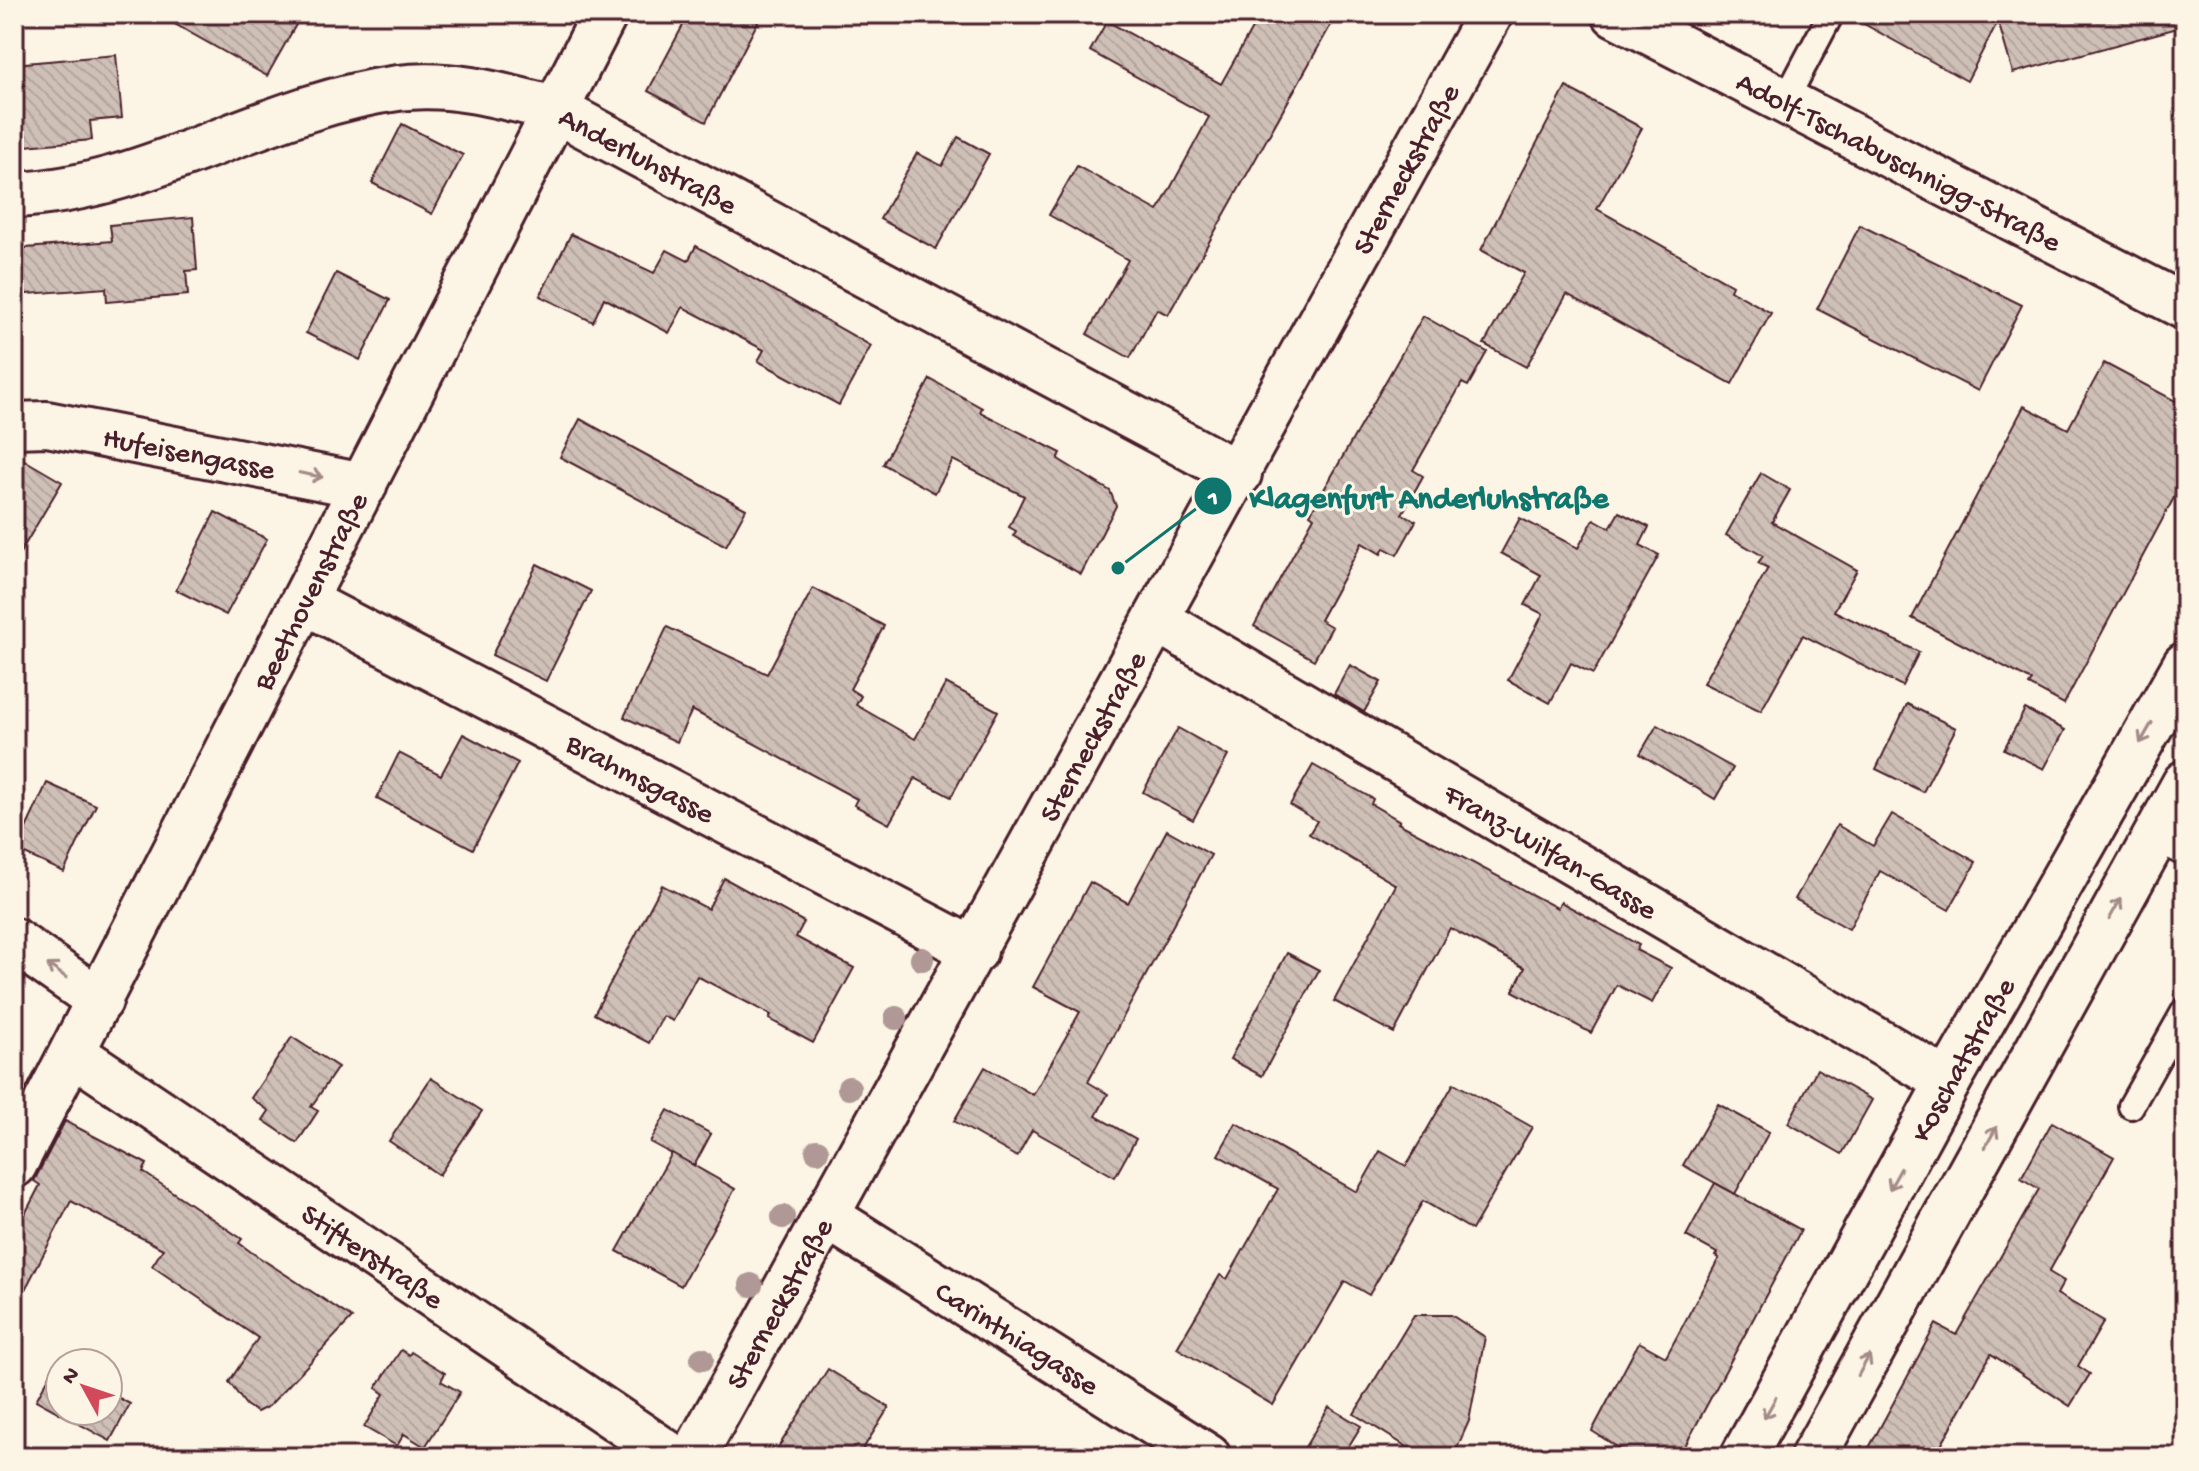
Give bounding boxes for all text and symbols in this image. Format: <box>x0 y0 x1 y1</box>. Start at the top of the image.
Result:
street label: Adolf-Tschabuschnigg-Straße <box>1729 66 2066 263</box>
street label: Sterneckstraße <box>1347 79 1470 262</box>
street label: Anderluhstraße <box>552 102 742 225</box>
street label: Hufeisengasse <box>99 422 278 490</box>
callout: Klagenfurt Anderluhstraße <box>1193 468 1624 524</box>
one-way arrow <box>298 469 323 484</box>
text: Klagenfurt Anderluhstraße <box>1249 482 1610 520</box>
text: 1 <box>1207 485 1218 514</box>
street label: Beethovenstraße <box>247 487 379 698</box>
street label: Sterneckstraße <box>1034 646 1157 829</box>
one-way arrow <box>2138 721 2154 744</box>
street label: Brahmsgasse <box>558 727 720 834</box>
street label: Franz-Wilfan-Gasse <box>1435 778 1662 930</box>
one-way arrow <box>2108 898 2124 921</box>
one-way arrow <box>46 963 68 979</box>
street label: Koschatstraße <box>1906 973 2026 1149</box>
one-way arrow <box>1983 1126 1999 1149</box>
one-way arrow <box>1887 1167 1902 1191</box>
street label: Stifterstraße <box>293 1198 449 1320</box>
street label: Sterneckstraße <box>721 1213 844 1397</box>
street label: Carinthiagasse <box>927 1276 1104 1406</box>
north arrow <box>44 1347 124 1427</box>
one-way arrow <box>1857 1353 1873 1377</box>
text: N <box>57 1363 86 1391</box>
one-way arrow <box>1762 1395 1778 1419</box>

